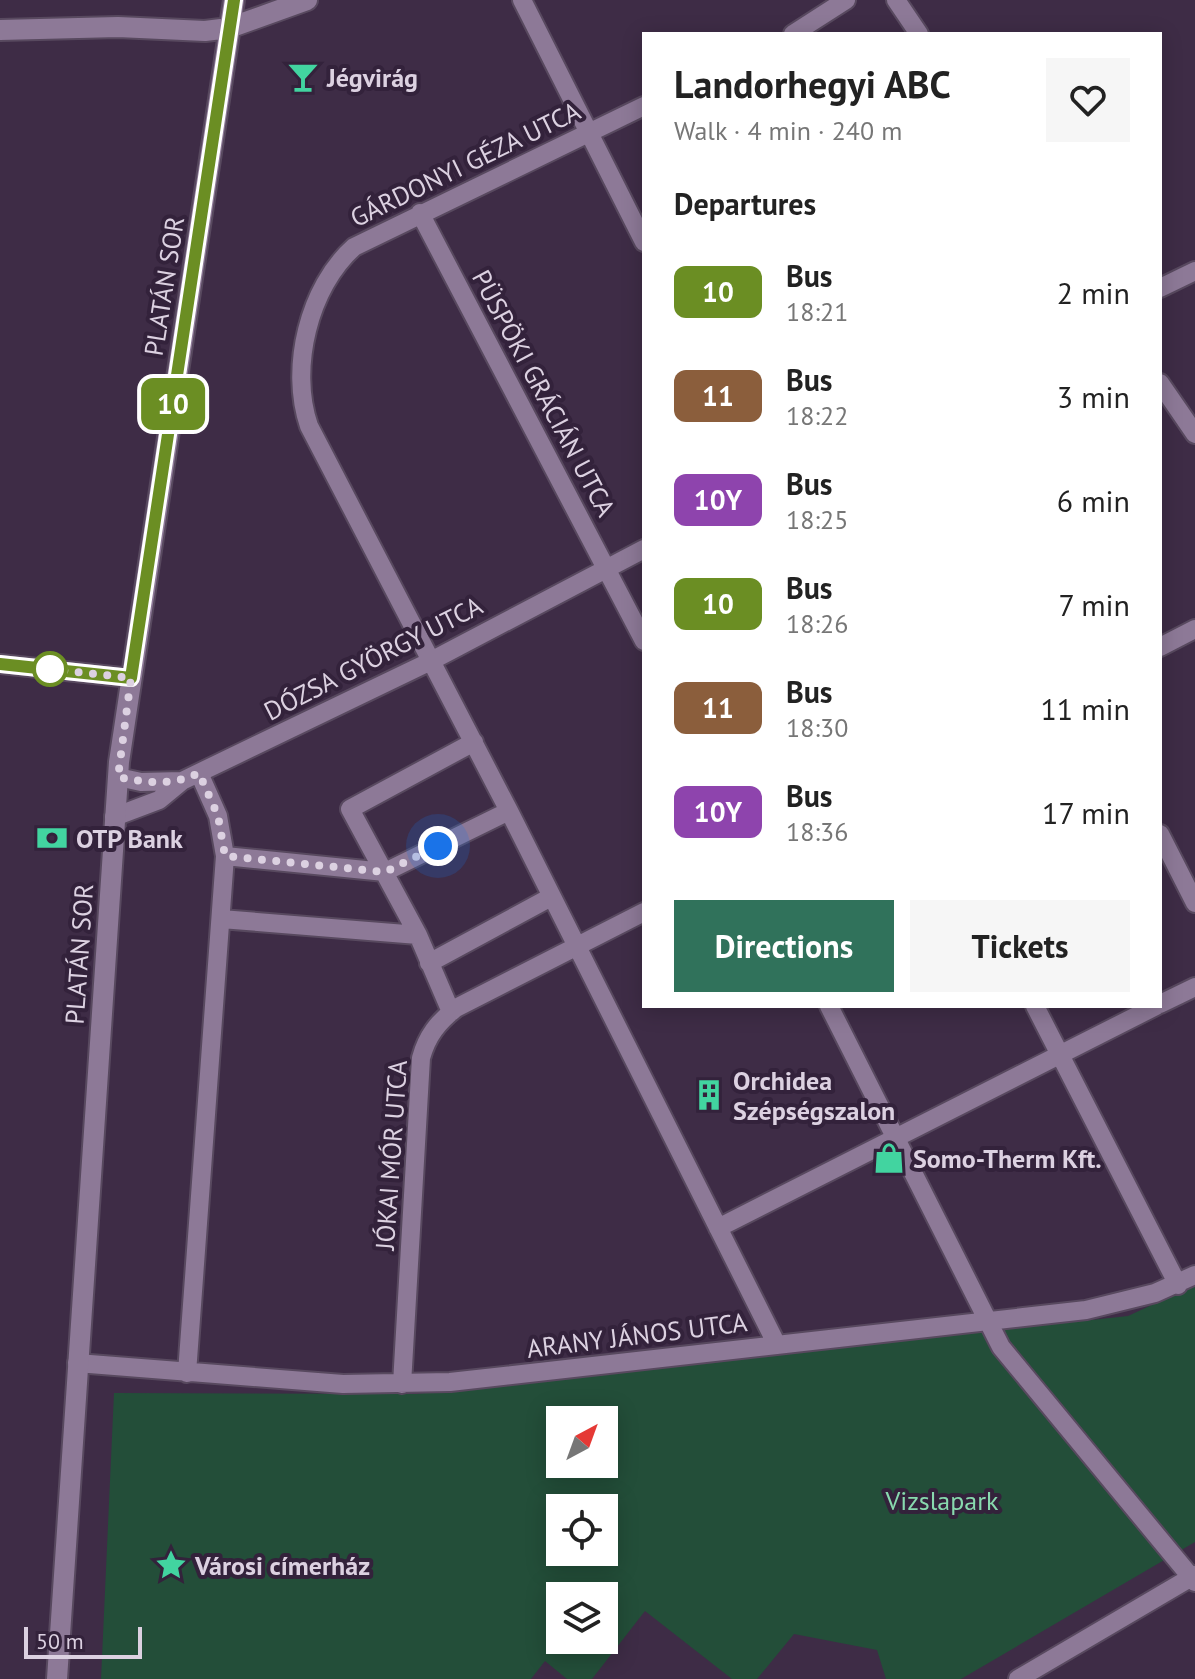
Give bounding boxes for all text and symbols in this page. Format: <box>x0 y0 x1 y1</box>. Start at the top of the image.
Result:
button: heart <box>1046 58 1130 142</box>
text: Landorhegyi ABC <box>674 59 951 108</box>
bar icon: Jégvirág <box>286 60 320 94</box>
place label: Jégvirág <box>326 61 418 94</box>
street label: GÁRDONYI GÉZA UTCA <box>345 94 585 234</box>
text: Walk · 4 min · 240 m <box>674 114 902 147</box>
text: Departures <box>674 184 816 223</box>
street label: PLATÁN SOR <box>137 214 191 358</box>
text: Bus <box>786 256 833 295</box>
street label: PÜSPÖKI GRÁCIÁN UTCA <box>465 264 623 522</box>
text: 10 <box>702 273 734 310</box>
text: 2 min <box>1057 273 1130 312</box>
text: 18:21 <box>786 295 848 328</box>
text: Bus <box>786 360 833 399</box>
text: 11 <box>702 377 734 414</box>
text: 3 min <box>1057 377 1130 416</box>
line badge: 10 <box>137 378 209 430</box>
text: 10 <box>157 385 189 422</box>
text: 18:22 <box>786 399 848 432</box>
text: Bus <box>786 464 833 503</box>
text: 10Y <box>694 481 742 518</box>
text: 6 min <box>1057 481 1130 520</box>
text: 18:25 <box>786 503 848 536</box>
text: Bus <box>786 568 833 607</box>
text: 10 <box>702 585 734 622</box>
text: 7 min <box>1058 585 1130 624</box>
street label: DÓZSA GYÖRGY UTCA <box>258 589 488 727</box>
text: 18:26 <box>786 607 848 640</box>
unlabelled marker <box>33 652 67 686</box>
text: Bus <box>786 672 833 711</box>
text: 11 <box>702 689 734 726</box>
text: 11 min <box>1040 689 1130 728</box>
text: 18:30 <box>786 711 848 744</box>
text: Bus <box>786 776 833 815</box>
text: 10Y <box>694 793 742 830</box>
text: 17 min <box>1042 793 1130 832</box>
text: 18:36 <box>786 815 848 848</box>
bank icon: OTP Bank <box>35 821 69 855</box>
place label: OTP Bank <box>76 822 183 855</box>
your location <box>418 826 458 866</box>
street label: PLATÁN SOR <box>58 883 100 1025</box>
button: Directions <box>674 900 894 992</box>
button: Tickets <box>910 900 1130 992</box>
street label: JÓKAI MÓR UTCA <box>368 1059 414 1252</box>
place label: Orchidea Szépségszalon <box>733 1064 895 1127</box>
building icon: Orchidea Szépségszalon <box>692 1078 726 1112</box>
shop icon: Somo-Therm Kft. <box>872 1141 906 1175</box>
place label: Somo-Therm Kft. <box>913 1142 1102 1175</box>
street label: ARANY JÁNOS UTCA <box>525 1305 749 1365</box>
north arrow <box>546 1406 618 1478</box>
map controls <box>546 1406 618 1654</box>
park label: Vizslapark <box>884 1484 999 1517</box>
button: locate <box>546 1494 618 1566</box>
place icon: Városi címerház <box>154 1548 188 1582</box>
place label: Városi címerház <box>194 1549 370 1582</box>
button: layers <box>546 1582 618 1654</box>
scale bar <box>24 1623 142 1659</box>
text: 50 m <box>36 1627 84 1655</box>

